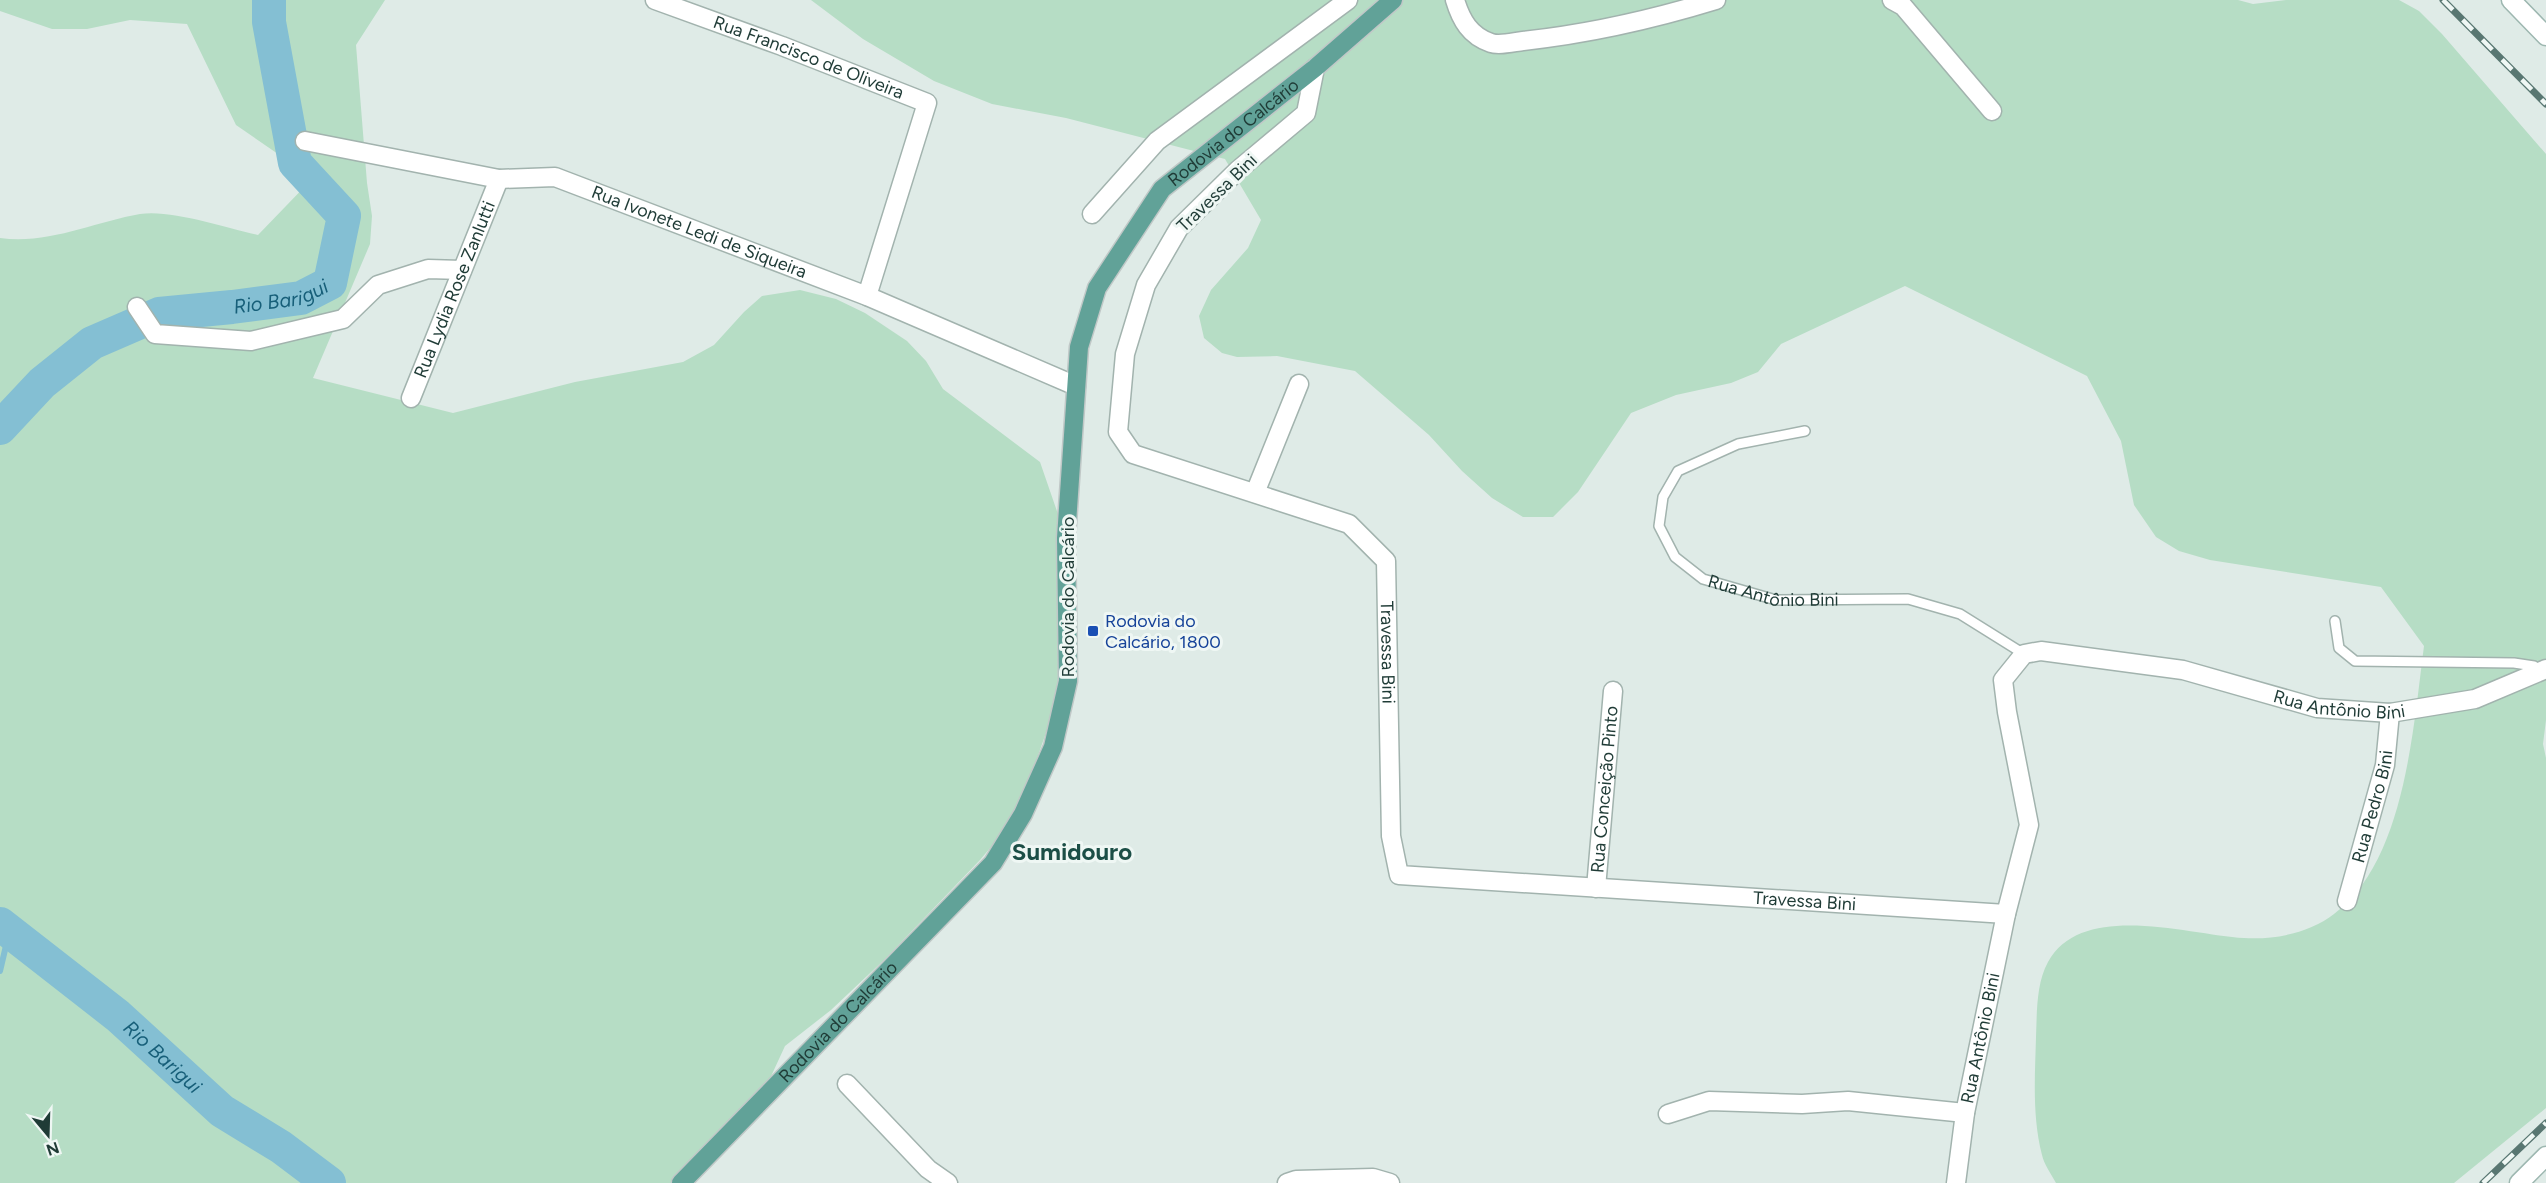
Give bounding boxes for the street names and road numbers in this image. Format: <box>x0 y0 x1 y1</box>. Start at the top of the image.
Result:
street label: Rua Francisco de Oliveira <box>710 11 907 104</box>
street label: Rodovia do Calcário <box>1163 74 1303 191</box>
street label: Travessa Bini <box>1172 149 1262 237</box>
street label: Rua Ivonete Ledi de Siqueira <box>588 181 810 283</box>
street label: Rua Lydia Rose Zanlutti <box>409 198 500 381</box>
street label: Rodovia do Calcário <box>1057 517 1079 677</box>
street label: Rua Antônio Bini <box>1705 570 1839 612</box>
street label: Travessa Bini <box>1376 601 1400 704</box>
street label: Rua Antônio Bini <box>2271 685 2407 724</box>
street label: Rua Conceição Pinto <box>1586 705 1623 874</box>
street label: Rua Pedro Bini <box>2347 749 2397 865</box>
street label: Travessa Bini <box>1752 887 1857 915</box>
street label: Rodovia do Calcário <box>774 957 902 1087</box>
street label: Rua Antônio Bini <box>1956 971 2005 1105</box>

